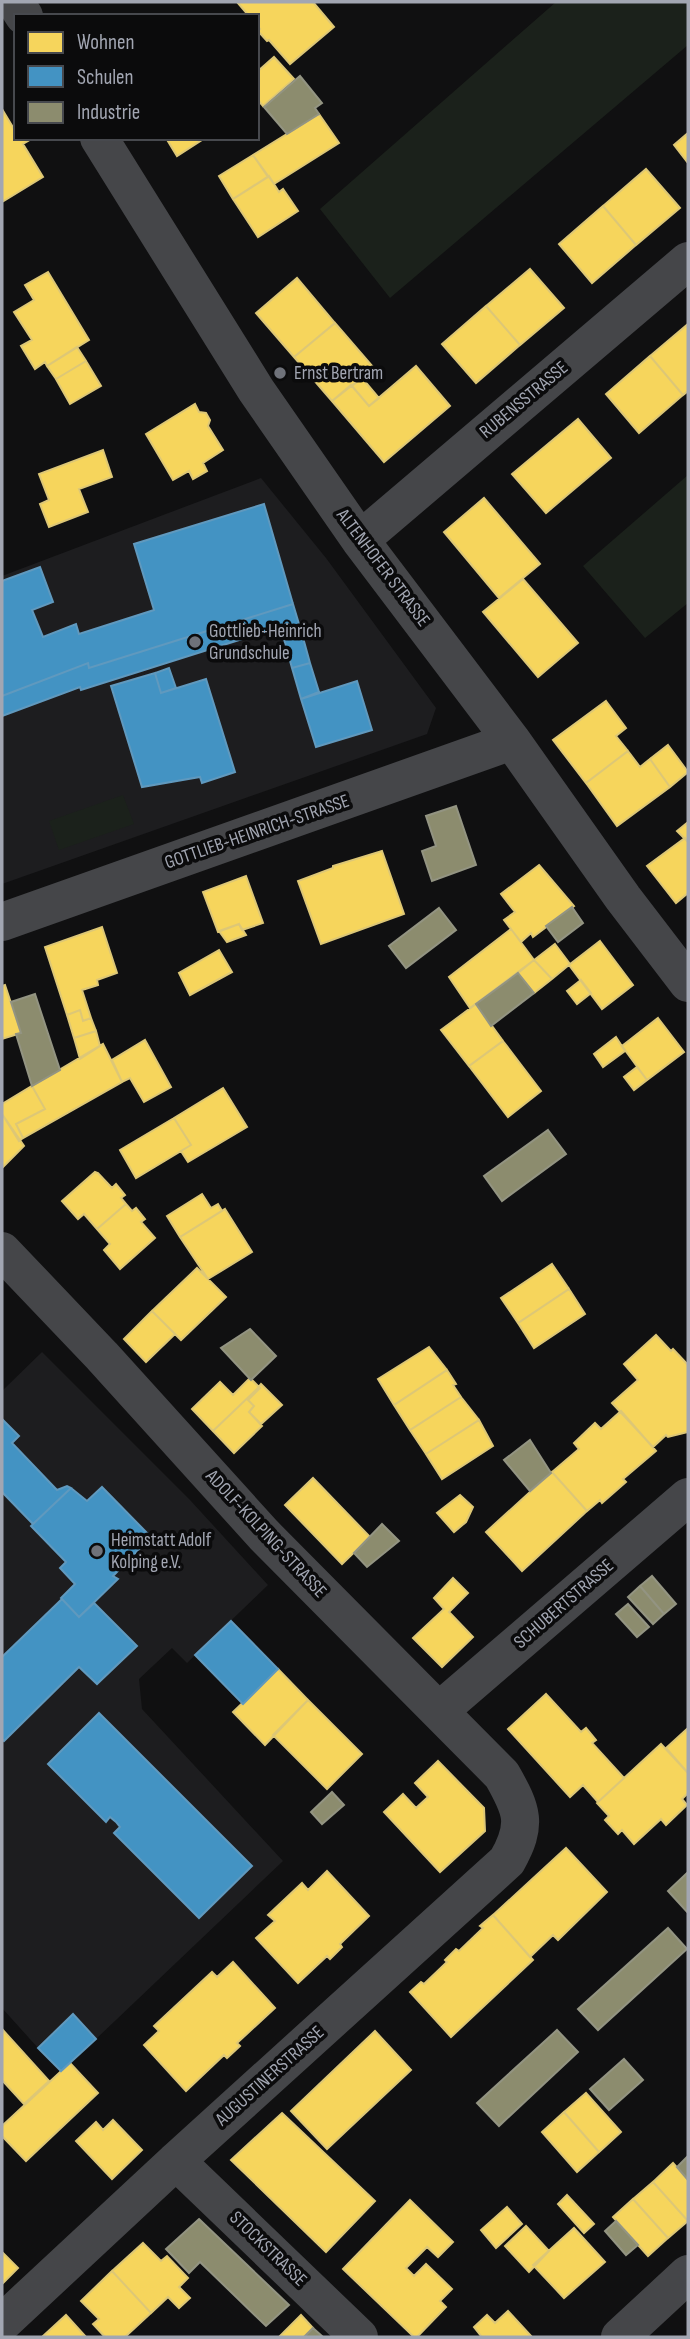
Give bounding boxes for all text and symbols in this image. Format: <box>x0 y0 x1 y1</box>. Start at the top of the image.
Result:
legend <box>14 14 259 140</box>
text: Wohnen <box>77 30 134 55</box>
text: Schulen <box>77 65 134 90</box>
text: Industrie <box>77 100 140 125</box>
street label: RUBENSSTRASSE <box>475 356 573 444</box>
place label: Ernst Bertram <box>294 362 383 385</box>
marker: Ernst Bertram <box>272 365 288 381</box>
street label: ALTENHOFER STRASSE <box>331 504 435 631</box>
place label: Gottlieb-Heinrich Grundschule <box>209 620 322 665</box>
marker: Gottlieb-Heinrich Grundschule <box>187 634 203 650</box>
street label: GOTTLIEB-HEINRICH-STRASSE <box>162 790 352 874</box>
street label: ADOLF-KOLPING-STRASSE <box>200 1464 331 1603</box>
place label: Heimstatt Adolf Kolping e.V. <box>111 1529 212 1574</box>
marker: Heimstatt Adolf Kolping e.V. <box>89 1543 105 1559</box>
street label: SCHUBERTSTRASSE <box>509 1554 619 1654</box>
street label: AUGUSTINERSTRASSE <box>210 2021 329 2132</box>
street label: STOCKSTRASSE <box>224 2206 312 2292</box>

